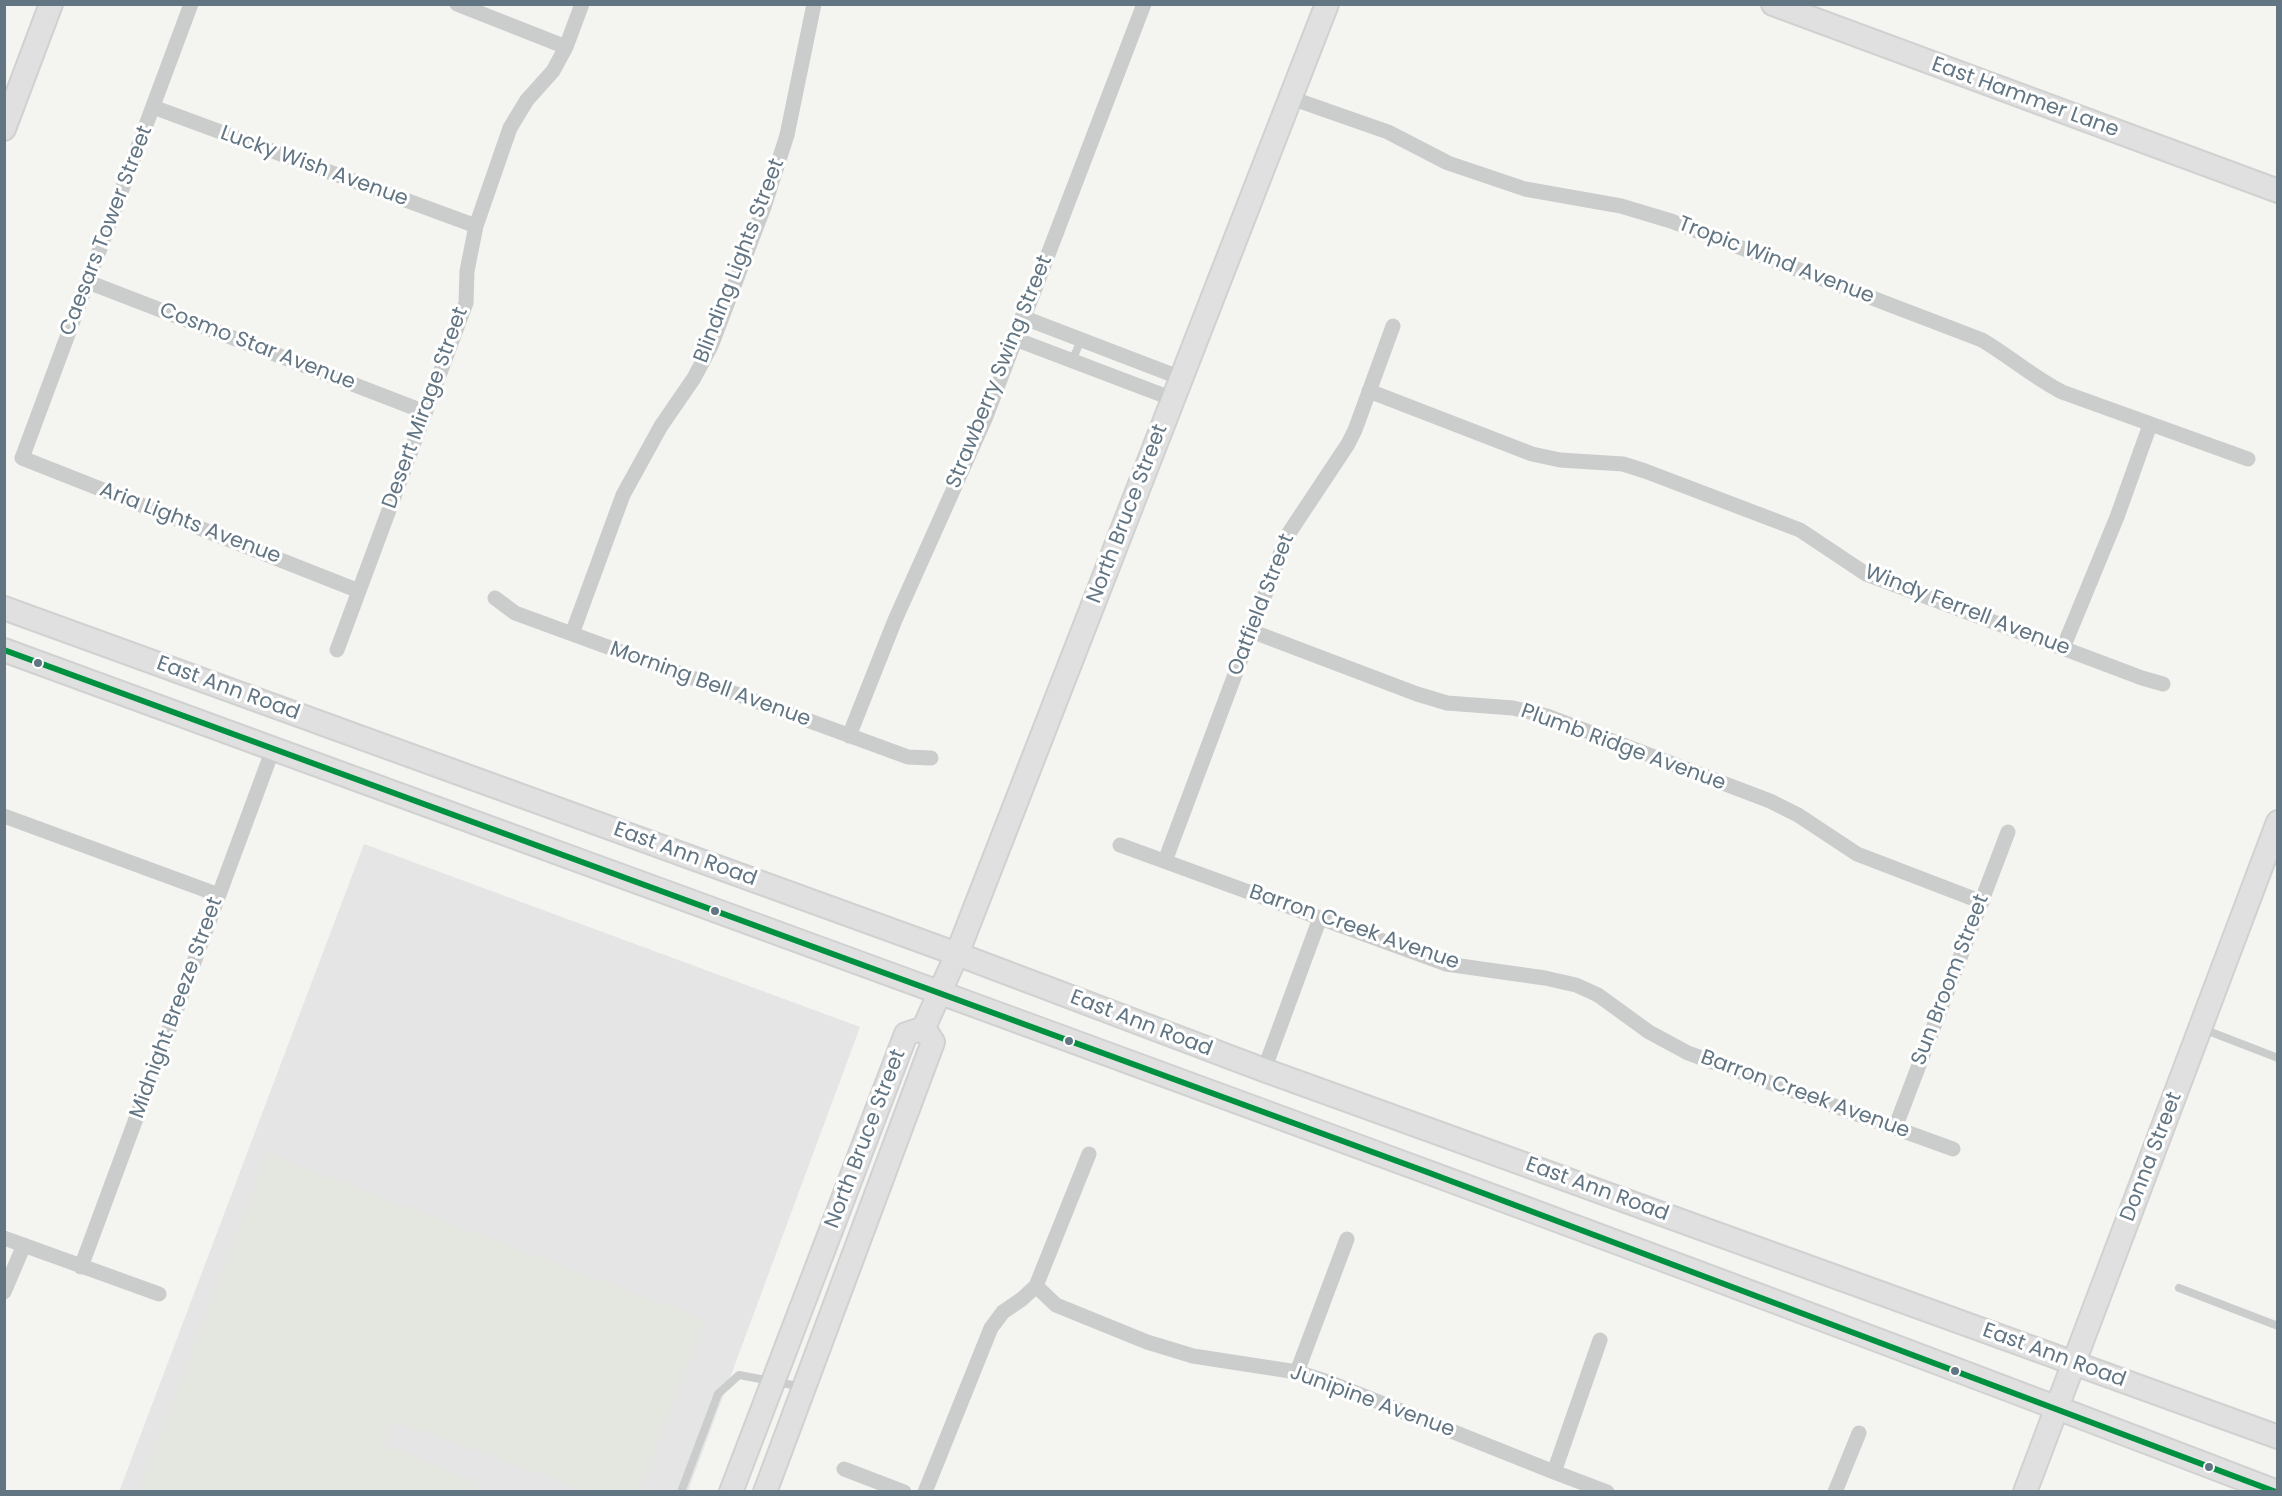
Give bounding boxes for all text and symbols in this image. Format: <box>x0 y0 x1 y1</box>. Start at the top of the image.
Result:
street label: East Hammer Lane <box>1928 52 2122 144</box>
street label: Lucky Wish Avenue <box>217 121 411 213</box>
street label: Caesars Tower Street <box>55 122 159 340</box>
street label: Blinding Lights Street <box>689 155 791 367</box>
street label: Tropic Wind Avenue <box>1674 212 1878 310</box>
street label: Strawberry Swing Street <box>942 252 1058 492</box>
street label: Cosmo Star Avenue <box>156 298 358 396</box>
street label: Desert Mirage Street <box>378 304 474 512</box>
street label: North Bruce Street <box>1082 421 1174 607</box>
street label: Aria Lights Avenue <box>96 478 284 570</box>
street label: Oatfield Street <box>1223 531 1301 679</box>
street label: Windy Ferrell Avenue <box>1861 560 2073 662</box>
street label: Morning Bell Avenue <box>606 637 814 733</box>
street label: East Ann Road <box>153 651 303 727</box>
unlabelled marker <box>32 657 44 669</box>
street label: Plumb Ridge Avenue <box>1517 699 1729 797</box>
street label: East Ann Road <box>610 817 760 893</box>
street label: Barron Creek Avenue <box>1246 880 1462 976</box>
street label: Sun Broom Street <box>1907 891 1995 1069</box>
street label: Midnight Breeze Street <box>125 894 229 1122</box>
unlabelled marker <box>709 905 721 917</box>
street label: East Ann Road <box>1066 985 1216 1063</box>
unlabelled marker <box>1063 1035 1075 1047</box>
street label: Barron Creek Avenue <box>1697 1045 1913 1145</box>
street label: North Bruce Street <box>820 1046 912 1232</box>
street label: Donna Street <box>2116 1089 2188 1225</box>
street label: East Ann Road <box>1522 1152 1672 1228</box>
street label: East Ann Road <box>1979 1318 2129 1394</box>
street label: Junipine Avenue <box>1286 1360 1458 1444</box>
unlabelled marker <box>1949 1365 1961 1377</box>
unlabelled marker <box>2203 1461 2215 1473</box>

